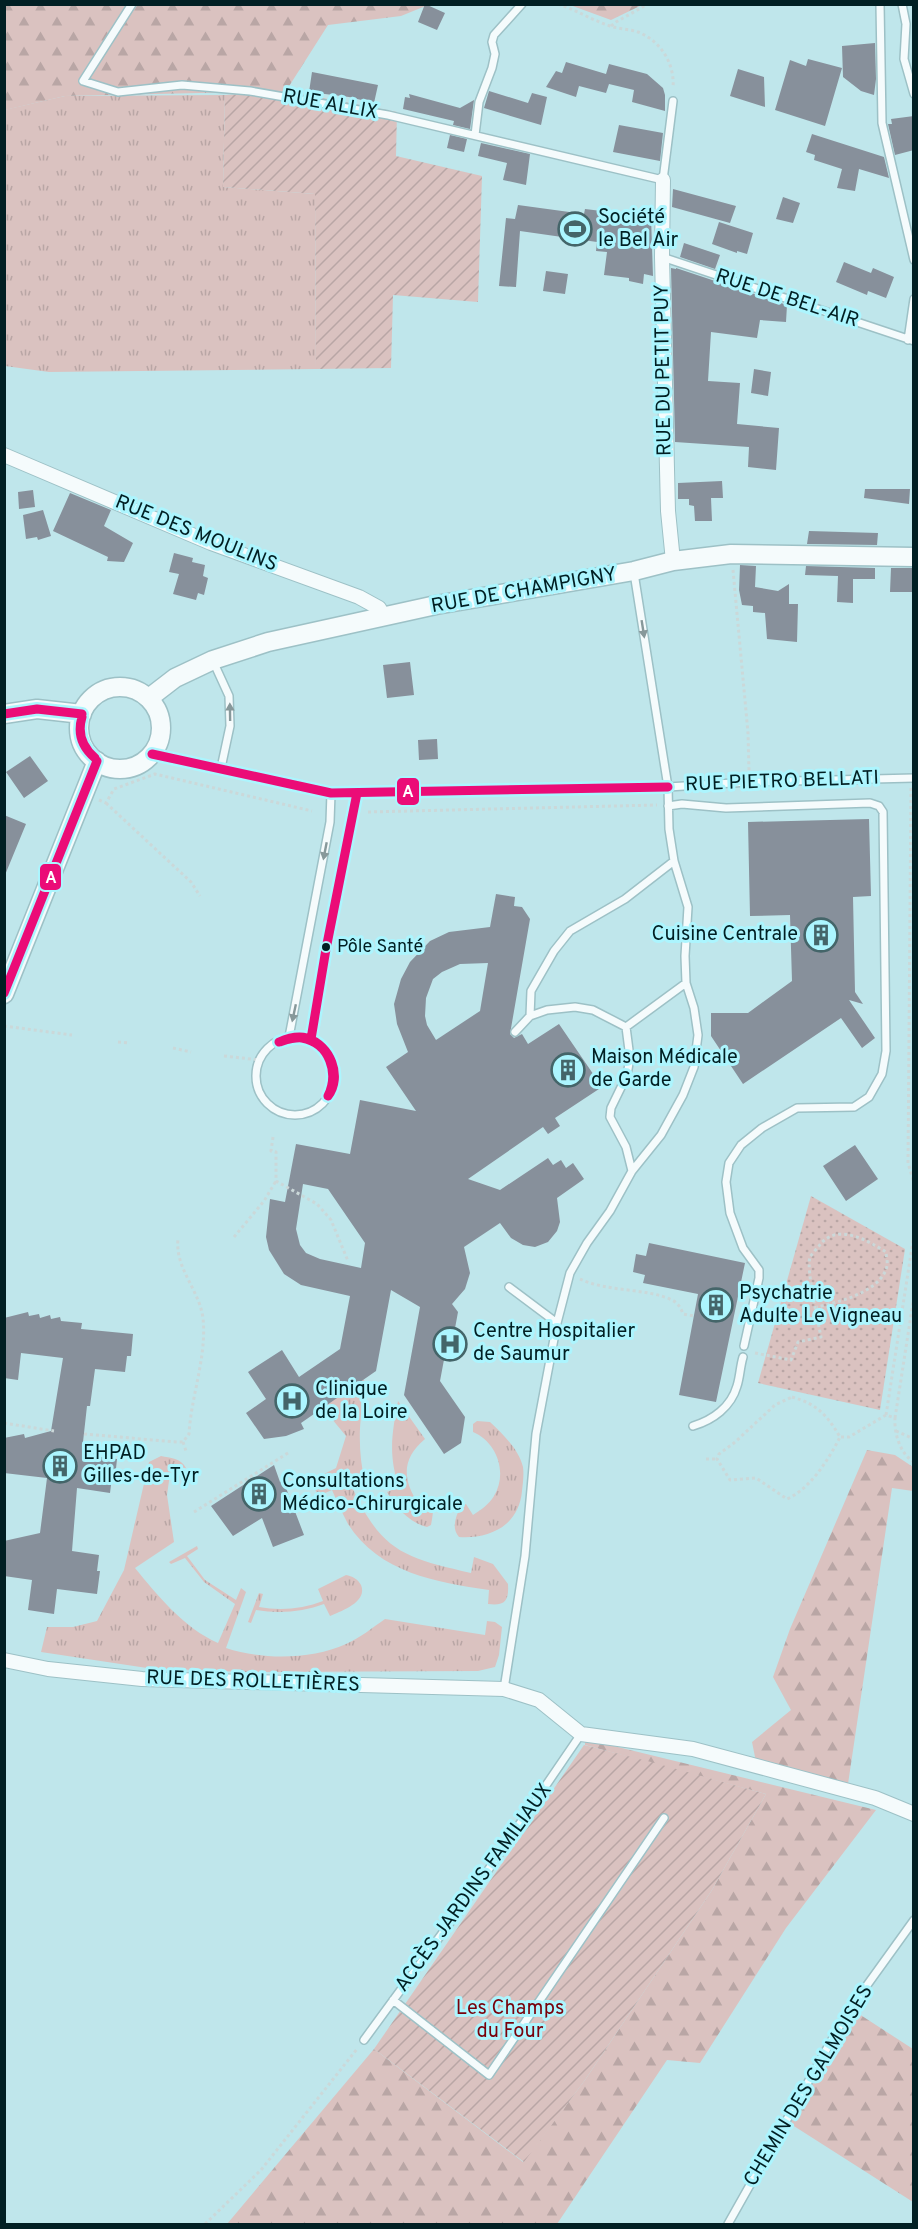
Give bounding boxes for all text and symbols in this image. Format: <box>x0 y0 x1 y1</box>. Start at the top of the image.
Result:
street label: RUE ALLIX <box>280 84 380 126</box>
place label: Société le Bel Air <box>598 205 679 254</box>
sports icon: Société le Bel Air <box>557 211 593 247</box>
street label: RUE DE BEL-AIR <box>712 264 862 334</box>
street label: RUE DU PETIT PUY <box>649 284 678 456</box>
street label: RUE DES MOULINS <box>111 490 281 578</box>
street label: RUE DE CHAMPIGNY <box>429 562 619 620</box>
one-way arrow <box>639 620 648 639</box>
one-way arrow <box>225 703 234 722</box>
street label: RUE PIETRO BELLATI <box>685 766 879 798</box>
line badge: A <box>396 777 420 806</box>
text: A <box>402 783 414 803</box>
one-way arrow <box>320 841 329 860</box>
line badge: A <box>39 863 62 891</box>
text: A <box>45 869 57 889</box>
building icon: Cuisine Centrale <box>803 917 839 953</box>
place label: Cuisine Centrale <box>652 922 798 948</box>
place label: Pôle Santé <box>337 936 423 959</box>
marker: Pôle Santé <box>320 941 332 953</box>
one-way arrow <box>289 1004 298 1023</box>
place label: Maison Médicale de Garde <box>591 1045 738 1094</box>
building icon: Maison Médicale de Garde <box>550 1052 586 1088</box>
place label: Psychatrie Adulte Le Vigneau <box>739 1281 902 1330</box>
building icon: Psychatrie Adulte Le Vigneau <box>698 1287 734 1323</box>
place label: Centre Hospitalier de Saumur <box>473 1319 635 1368</box>
hospital icon: Centre Hospitalier de Saumur <box>432 1326 468 1362</box>
place label: Clinique de la Loire <box>315 1377 408 1426</box>
hospital icon: Clinique de la Loire <box>274 1383 310 1419</box>
place label: EHPAD Gilles-de-Tyr <box>83 1441 199 1490</box>
building icon: EHPAD Gilles-de-Tyr <box>42 1448 78 1484</box>
place label: Consultations Médico-Chirurgicale <box>282 1469 463 1518</box>
building icon: Consultations Médico-Chirurgicale <box>241 1476 277 1512</box>
street label: RUE DES ROLLETIÈRES <box>146 1663 360 1699</box>
street label: ACCÈS JARDINS FAMILIAUX <box>388 1777 558 1997</box>
street label: CHEMIN DES GALMOISES <box>738 1980 880 2192</box>
park label: Les Champs du Four <box>456 1996 564 2045</box>

